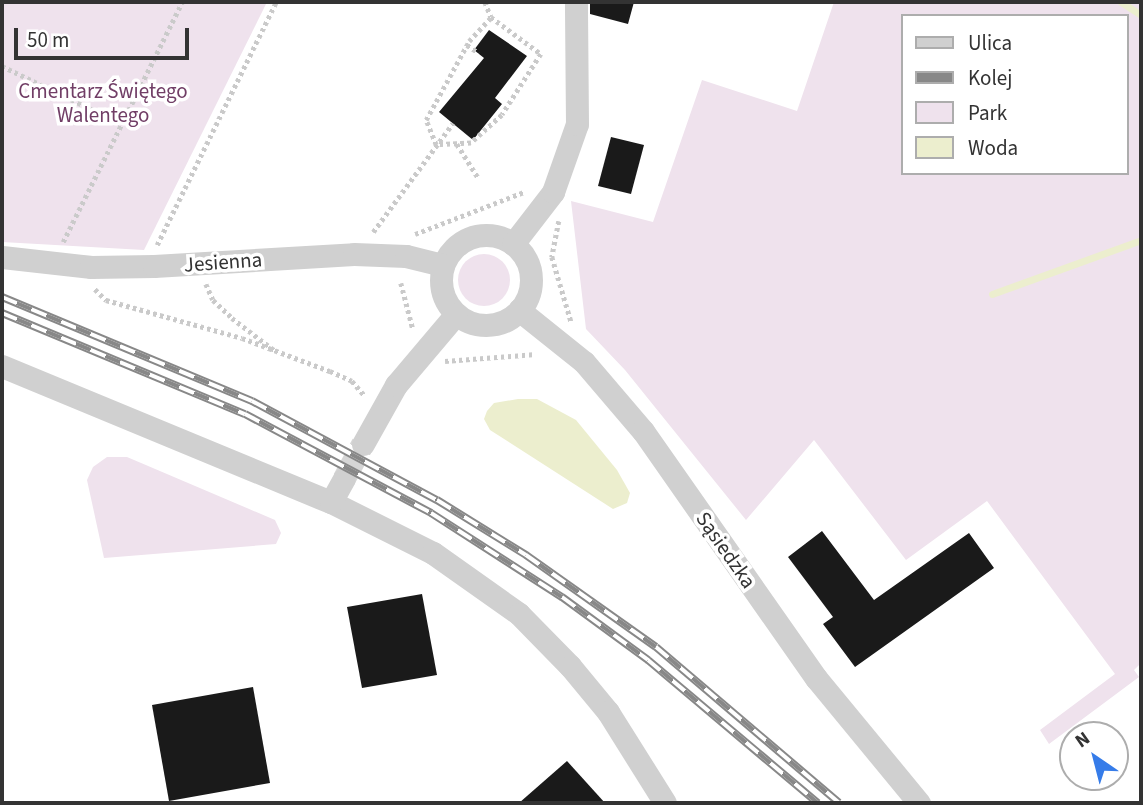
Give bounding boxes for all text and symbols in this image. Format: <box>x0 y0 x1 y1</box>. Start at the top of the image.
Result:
scale bar <box>18 14 192 58</box>
legend <box>902 14 1129 175</box>
text: 50 m <box>27 25 69 55</box>
text: Ulica <box>968 28 1012 58</box>
text: Kolej <box>968 63 1012 93</box>
park label: Cmentarz Świętego Walentego <box>18 78 188 128</box>
text: Park <box>968 98 1007 128</box>
text: Woda <box>968 133 1018 163</box>
street label: Jesienna <box>183 247 263 277</box>
street label: Sąsiedzka <box>691 507 761 593</box>
north arrow <box>1059 721 1129 791</box>
text: N <box>1070 725 1096 755</box>

